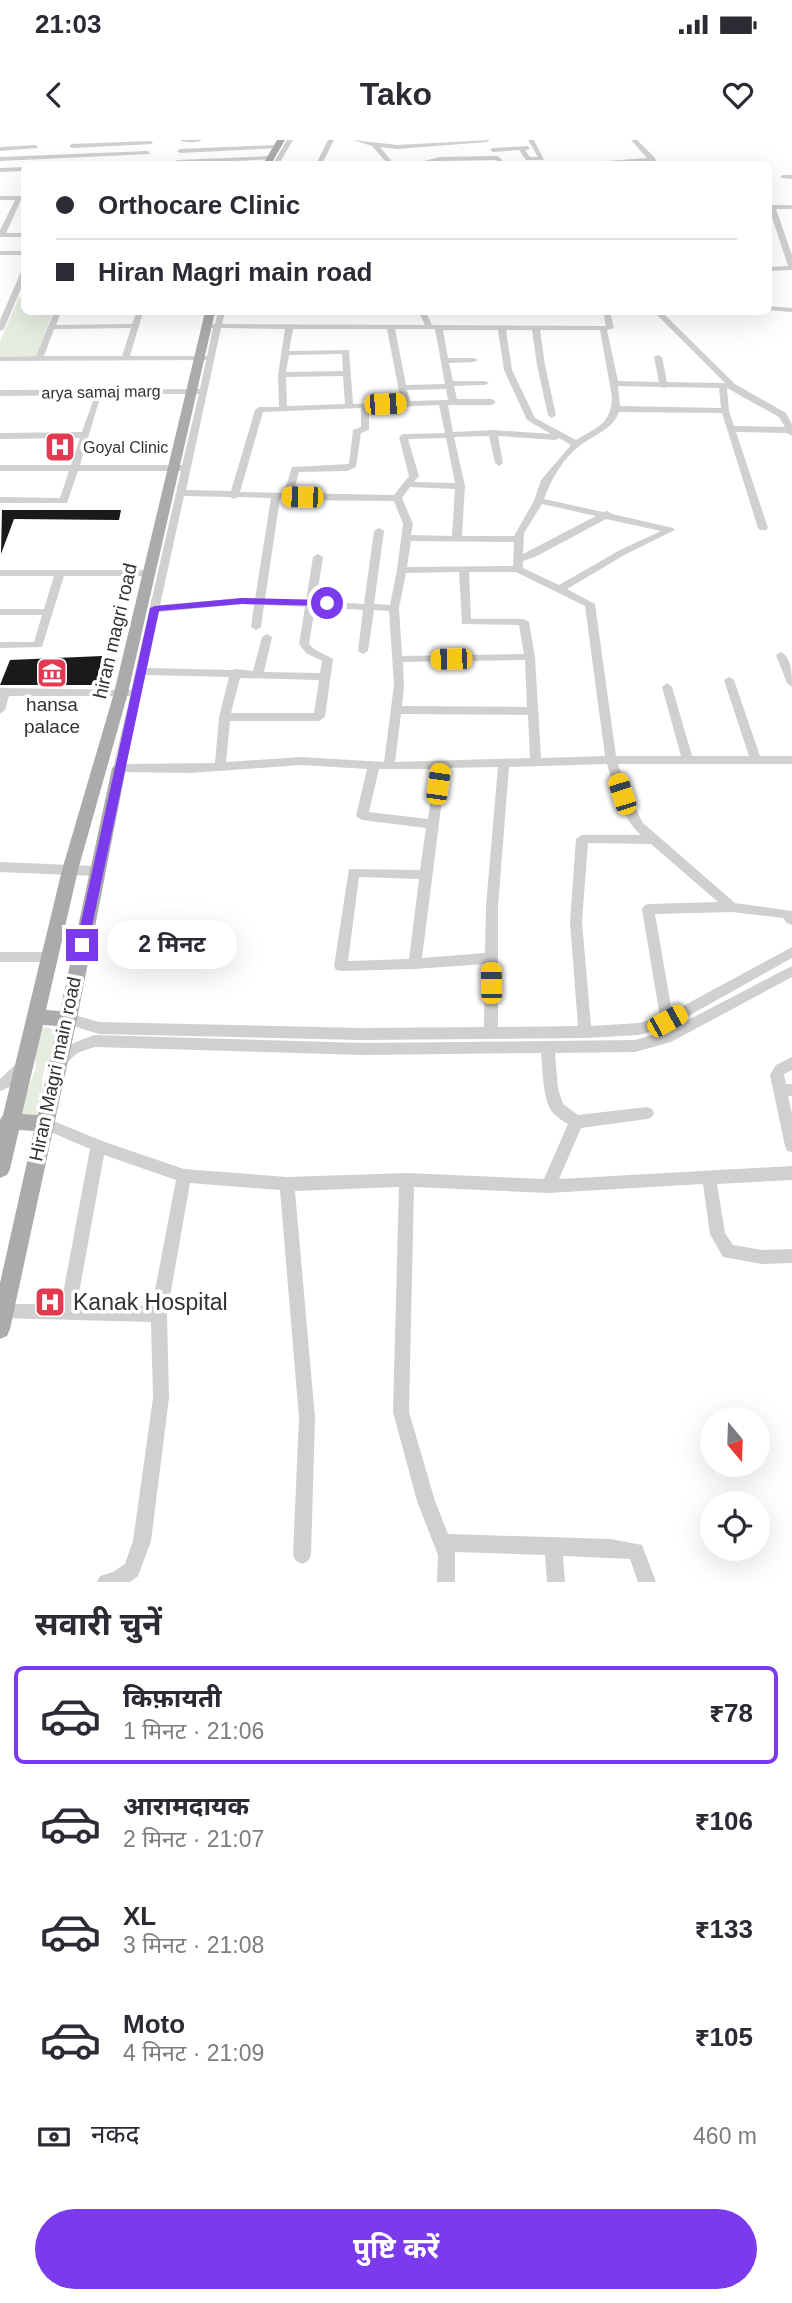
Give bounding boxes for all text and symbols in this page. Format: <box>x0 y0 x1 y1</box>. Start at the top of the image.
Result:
text: 21:03 <box>35 9 102 39</box>
icon: back <box>35 76 73 114</box>
text: Tako <box>360 76 432 112</box>
icon: heart <box>719 76 757 114</box>
text: Orthocare Clinic <box>98 190 300 220</box>
text: Hiran Magri main road <box>98 257 373 287</box>
street label: arya samaj marg <box>41 382 161 402</box>
car <box>364 393 407 415</box>
hospital icon: Goyal Clinic <box>43 430 77 464</box>
place label: Goyal Clinic <box>83 439 168 456</box>
car <box>281 486 324 508</box>
street label: hiran magri road <box>89 561 141 701</box>
route start <box>311 587 343 619</box>
car <box>430 648 473 670</box>
museum icon: hansa palace <box>35 656 69 690</box>
place label: hansa palace <box>24 694 80 737</box>
car <box>425 762 452 806</box>
car <box>606 771 639 817</box>
callout: 2 मिनट <box>106 920 236 970</box>
route end <box>66 929 98 961</box>
text: 2 मिनट <box>138 931 206 957</box>
car <box>481 962 502 1004</box>
street label: Hiran Magri main road <box>25 975 85 1163</box>
car <box>644 1002 691 1040</box>
hospital icon: Kanak Hospital <box>33 1285 67 1319</box>
place label: Kanak Hospital <box>73 1289 228 1315</box>
north arrow <box>700 1407 770 1477</box>
map controls <box>700 1407 770 1561</box>
button: locate <box>700 1491 770 1561</box>
text: सवारी चुनें <box>35 1606 162 1642</box>
text: किफ़ायती <box>123 1683 222 1713</box>
icon: car <box>39 1684 102 1747</box>
text: ₹78 <box>709 1698 753 1728</box>
text: 1 मिनट · 21:06 <box>123 1718 264 1744</box>
text: आरामदायक <box>123 1791 249 1821</box>
icon: car <box>39 1792 102 1855</box>
text: ₹106 <box>695 1806 753 1836</box>
text: 2 मिनट · 21:07 <box>123 1826 264 1852</box>
icon: car <box>39 1900 102 1963</box>
text: XL <box>123 1901 156 1931</box>
text: ₹133 <box>695 1914 753 1944</box>
text: 3 मिनट · 21:08 <box>123 1932 264 1958</box>
icon: car <box>39 2008 102 2071</box>
text: Moto <box>123 2009 185 2039</box>
text: ₹105 <box>695 2022 753 2052</box>
text: 4 मिनट · 21:09 <box>123 2040 264 2066</box>
icon: cash <box>35 2118 73 2156</box>
text: नकद <box>91 2119 139 2149</box>
text: 460 m <box>693 2123 757 2149</box>
button: पुष्टि करें <box>35 2209 757 2289</box>

